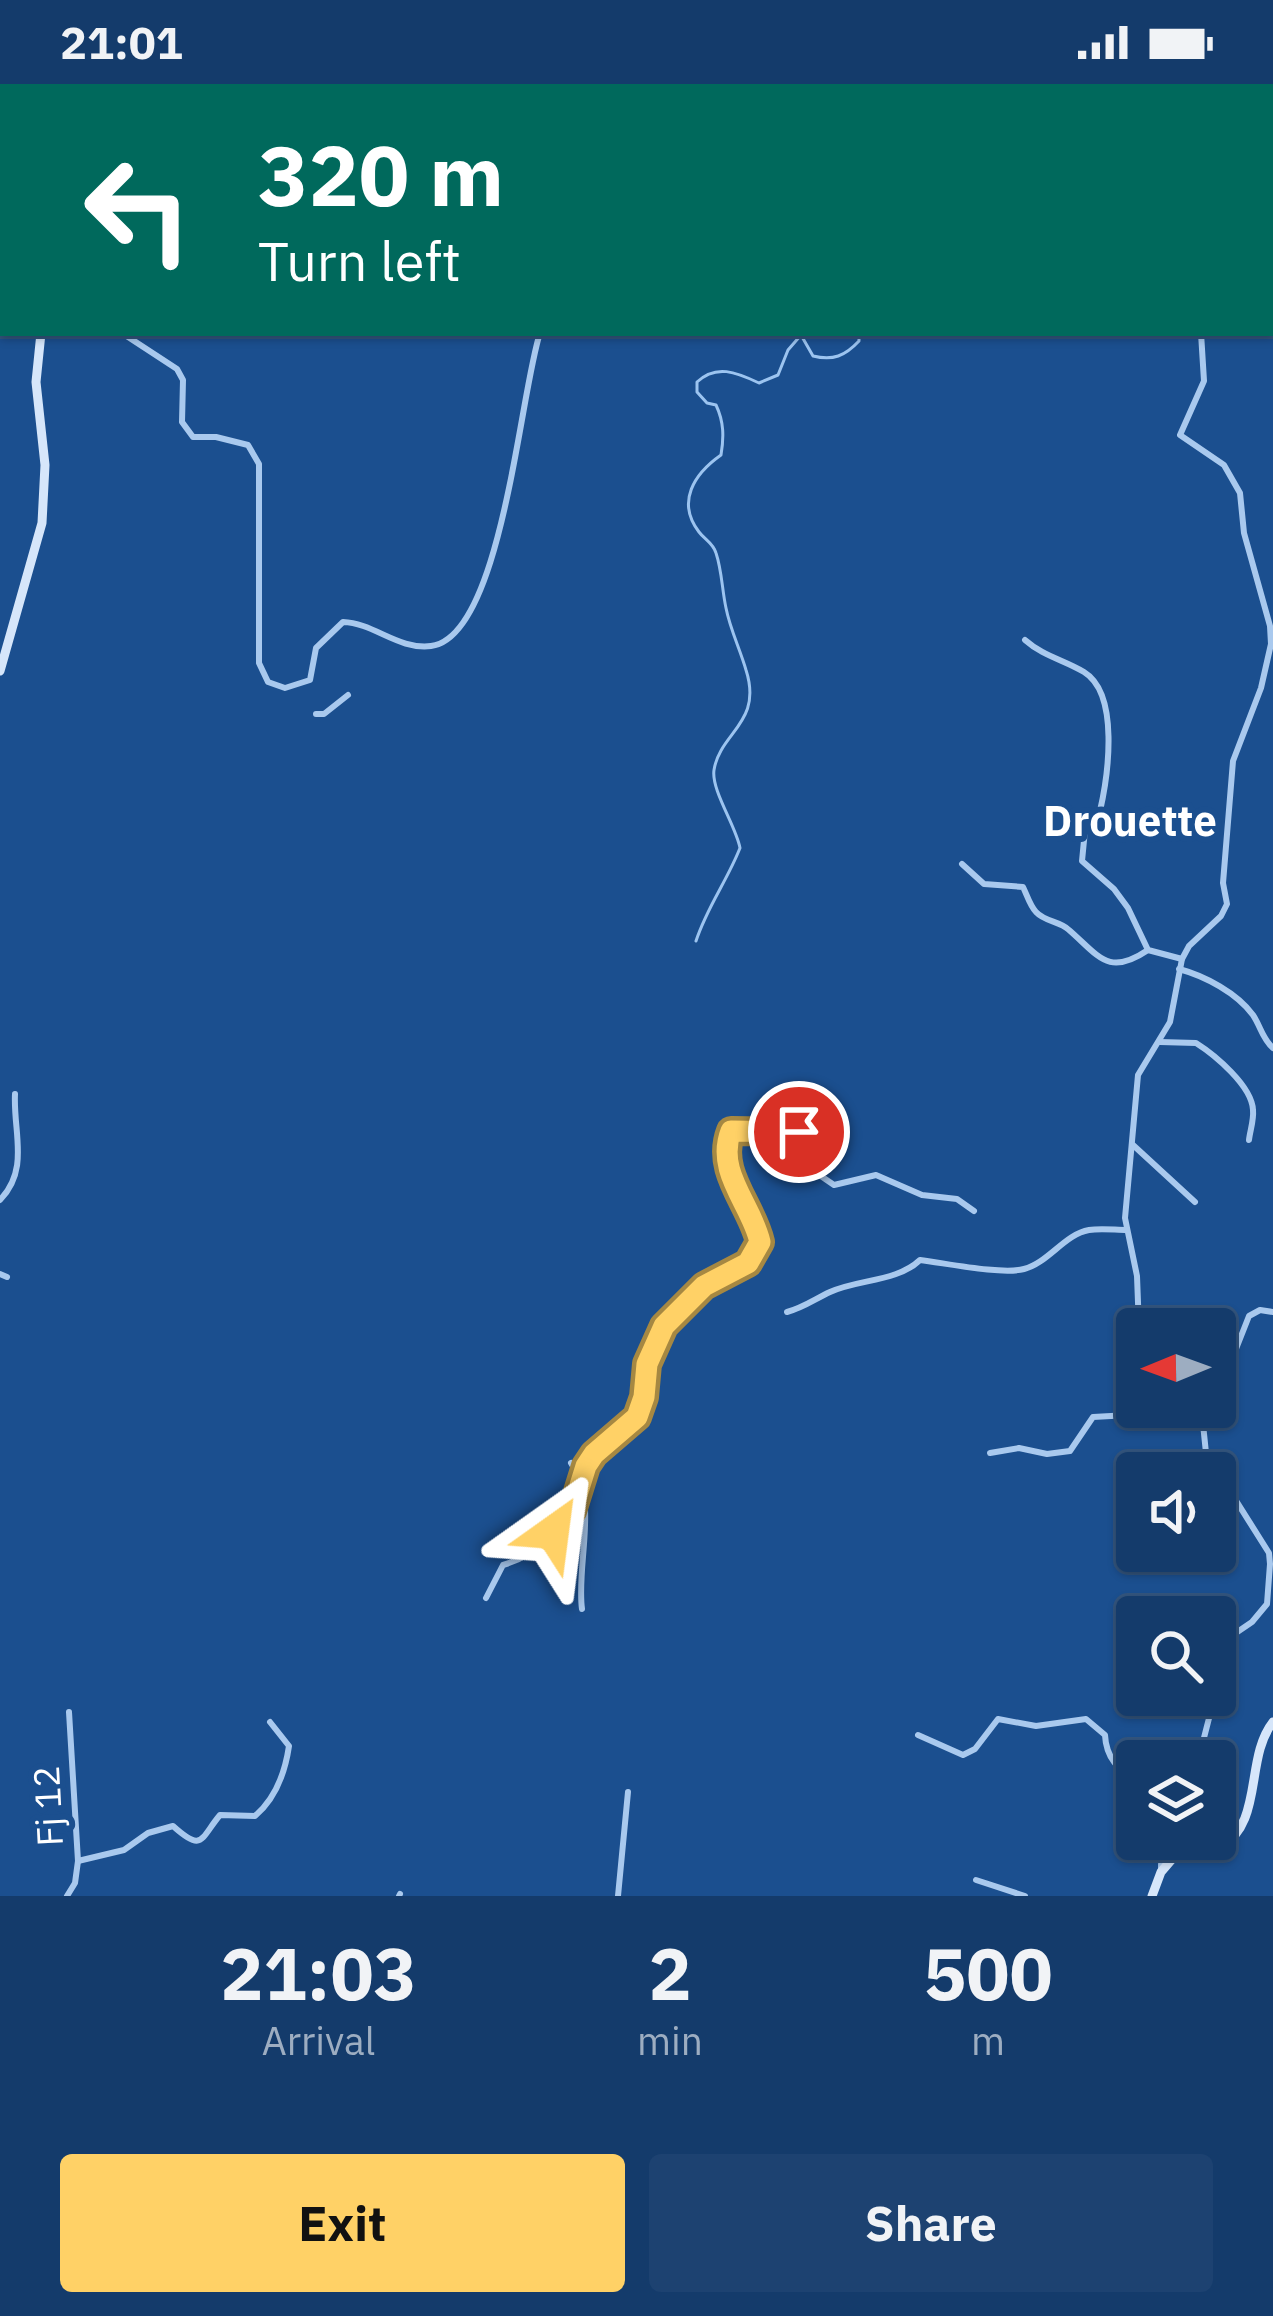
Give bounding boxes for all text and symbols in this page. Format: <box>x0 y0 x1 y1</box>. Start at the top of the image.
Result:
text: 21:01 <box>60 13 183 71</box>
text: 320 m <box>258 120 504 229</box>
icon: left <box>60 132 216 288</box>
text: Turn left <box>258 226 461 296</box>
district label: Drouette <box>1043 793 1217 848</box>
pin <box>748 1081 850 1183</box>
icon: arrive <box>766 1099 832 1165</box>
north arrow <box>1116 1308 1236 1428</box>
map controls <box>1116 1308 1236 1860</box>
button: sound <box>1116 1452 1236 1572</box>
position arrow <box>490 1469 616 1595</box>
button: search <box>1116 1596 1236 1716</box>
button: layers <box>1116 1740 1236 1860</box>
street label: Fj 12 <box>22 1765 73 1847</box>
text: 21:03 <box>220 1926 417 2020</box>
text: 2 <box>648 1926 692 2020</box>
text: 500 <box>923 1926 1053 2020</box>
text: Arrival <box>262 2015 375 2066</box>
text: min <box>637 2015 703 2066</box>
text: m <box>971 2015 1005 2066</box>
button: Exit <box>60 2154 625 2292</box>
button: Share <box>649 2154 1213 2292</box>

